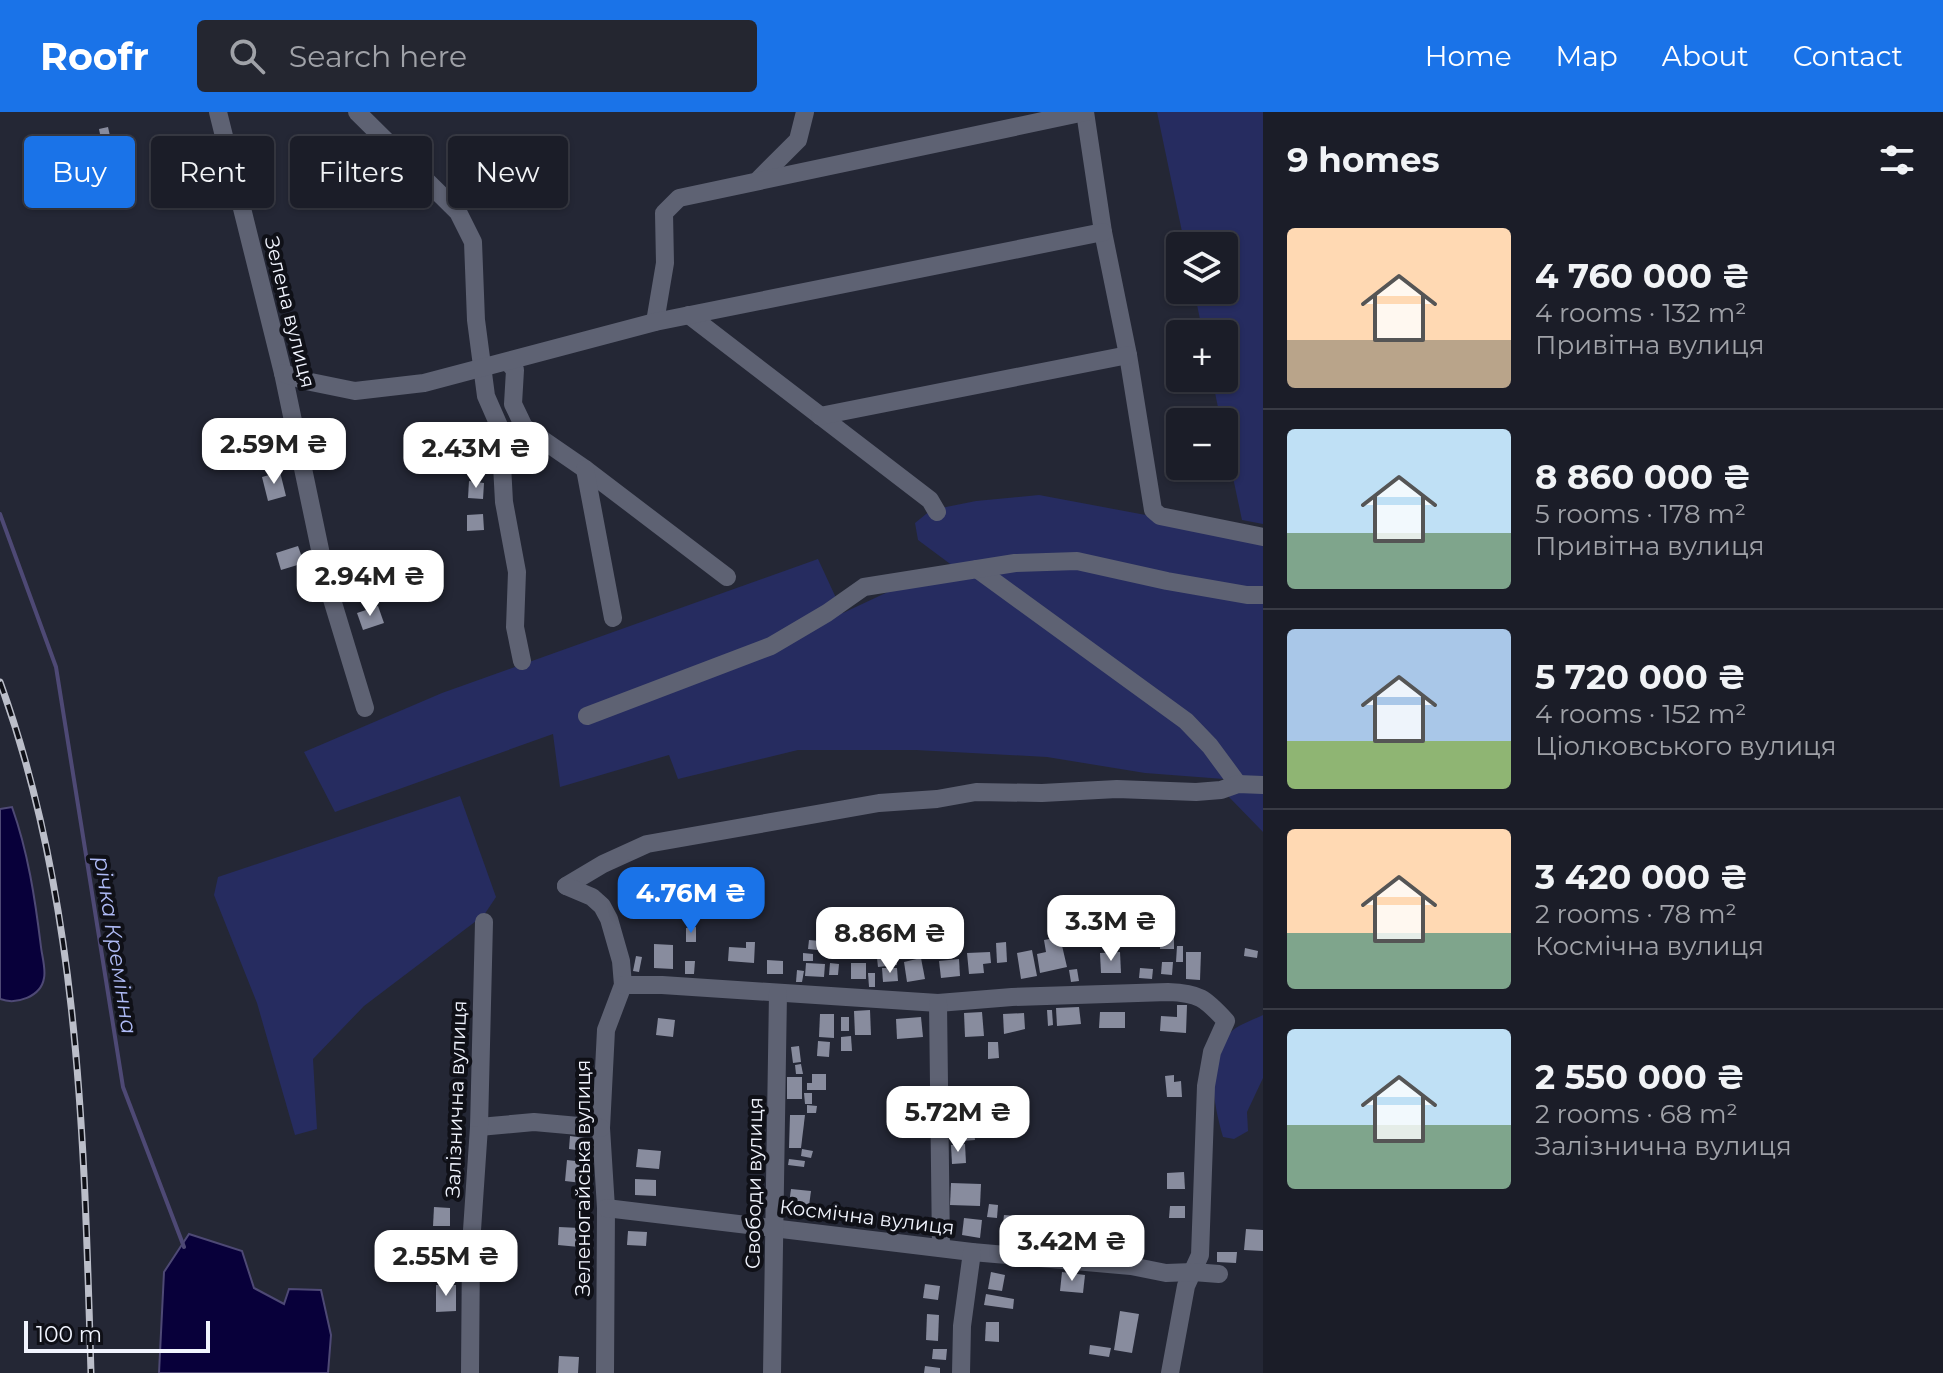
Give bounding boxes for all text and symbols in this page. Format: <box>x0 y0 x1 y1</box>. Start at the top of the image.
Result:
search box <box>197 20 757 92</box>
text: Roofr <box>40 33 149 80</box>
icon: search <box>225 34 269 78</box>
text: Search here <box>289 38 467 75</box>
text: Home <box>1425 39 1512 73</box>
text: Map <box>1556 39 1618 73</box>
text: About <box>1662 39 1749 73</box>
text: Contact <box>1793 39 1903 73</box>
chip: Buy <box>24 136 135 208</box>
chip: Rent <box>151 136 274 208</box>
chip: Filters <box>290 136 432 208</box>
chip: New <box>448 136 568 208</box>
icon: filters <box>1875 138 1919 182</box>
text: 9 homes <box>1287 139 1440 181</box>
map controls <box>1166 232 1238 480</box>
button: layers <box>1166 232 1238 304</box>
street label: Зелена вулиця <box>260 234 320 390</box>
text: 4 760 000 ₴ <box>1535 255 1750 297</box>
icon: home <box>1351 260 1447 356</box>
text: 4 rooms · 132 m² <box>1535 297 1746 329</box>
button: + <box>1166 320 1238 392</box>
text: Привітна вулиця <box>1535 329 1764 361</box>
button: − <box>1166 408 1238 480</box>
pin: 2.59M ₴ <box>200 418 348 486</box>
pin: 2.43M ₴ <box>402 422 550 490</box>
text: 2.59M ₴ <box>220 428 328 460</box>
text: 2.43M ₴ <box>421 432 531 464</box>
text: 8 860 000 ₴ <box>1535 456 1751 498</box>
icon: home <box>1351 461 1447 557</box>
text: 5 rooms · 178 m² <box>1535 498 1746 530</box>
text: Привітна вулиця <box>1535 530 1764 562</box>
pin: 2.94M ₴ <box>296 550 444 618</box>
text: 2.94M ₴ <box>315 560 425 592</box>
text: 5 720 000 ₴ <box>1535 656 1746 698</box>
icon: home <box>1351 661 1447 757</box>
text: 4 rooms · 152 m² <box>1535 698 1746 730</box>
text: Ціолковського вулиця <box>1535 730 1837 762</box>
water label: річка Кремінна <box>88 854 143 1036</box>
text: 3 420 000 ₴ <box>1535 856 1748 898</box>
icon: home <box>1351 861 1447 957</box>
pin: 4.76M ₴ <box>617 867 765 935</box>
text: 4.76M ₴ <box>636 877 746 909</box>
pin: 3.3M ₴ <box>1046 895 1176 963</box>
text: 2 rooms · 78 m² <box>1535 898 1737 930</box>
text: 3.3M ₴ <box>1065 905 1157 937</box>
pin: 8.86M ₴ <box>816 907 964 975</box>
text: 8.86M ₴ <box>834 917 946 949</box>
text: Космічна вулиця <box>1535 930 1764 962</box>
street label: Залізнична вулиця <box>441 1000 471 1198</box>
text: 2 550 000 ₴ <box>1535 1056 1745 1098</box>
street label: Зеленогайська вулиця <box>571 1060 595 1296</box>
icon: home <box>1351 1061 1447 1157</box>
pin: 5.72M ₴ <box>884 1086 1032 1154</box>
text: 5.72M ₴ <box>905 1096 1011 1128</box>
street label: Свободи вулиця <box>740 1097 768 1269</box>
text: 2 rooms · 68 m² <box>1535 1098 1738 1130</box>
text: Залізнична вулиця <box>1535 1130 1792 1162</box>
street label: Космічна вулиця <box>778 1194 956 1240</box>
pin: 3.42M ₴ <box>998 1215 1146 1283</box>
text: 3.42M ₴ <box>1017 1225 1127 1257</box>
pin: 2.55M ₴ <box>372 1230 520 1298</box>
text: 2.55M ₴ <box>393 1240 499 1272</box>
scale bar <box>24 1317 210 1353</box>
text: 100 m <box>36 1321 102 1348</box>

